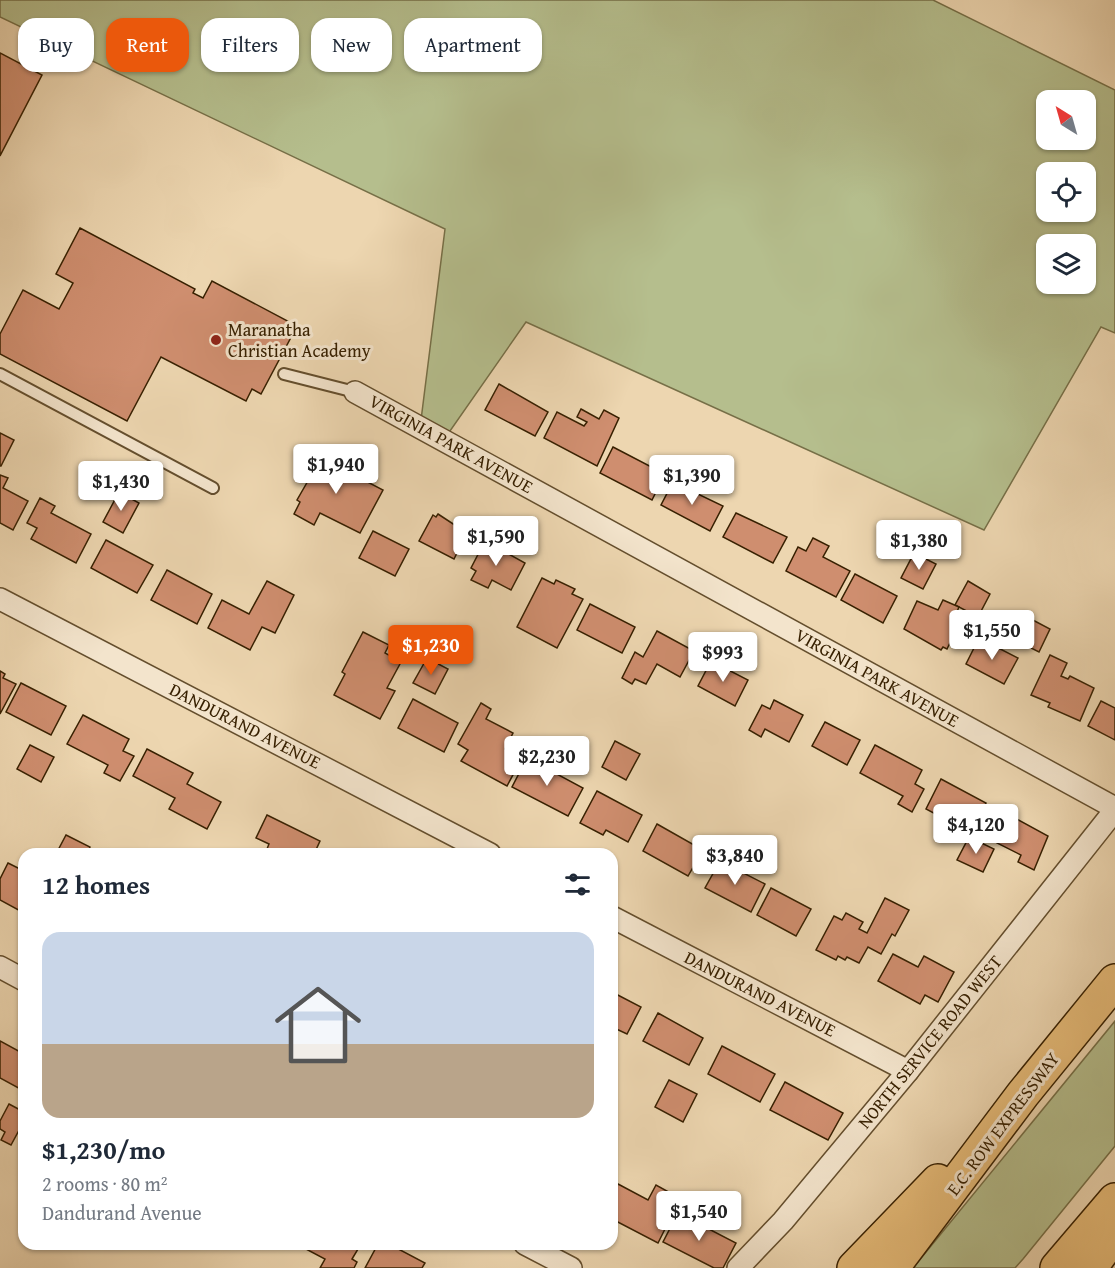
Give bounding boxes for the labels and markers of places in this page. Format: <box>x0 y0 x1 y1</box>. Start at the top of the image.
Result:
place label: Maranatha Christian Academy <box>228 316 371 364</box>
marker: Maranatha Christian Academy <box>209 333 223 347</box>
pin: $1,940 <box>287 444 385 495</box>
pin: $1,390 <box>643 455 741 506</box>
pin: $1,430 <box>72 461 170 512</box>
pin: $1,590 <box>447 516 545 567</box>
pin: $1,380 <box>870 520 968 571</box>
pin: $1,550 <box>943 610 1041 661</box>
pin: $1,230 <box>382 625 480 676</box>
pin: $993 <box>687 632 759 683</box>
pin: $2,230 <box>498 736 596 787</box>
pin: $4,120 <box>927 804 1025 855</box>
pin: $3,840 <box>686 835 784 886</box>
pin: $1,540 <box>650 1191 748 1242</box>

